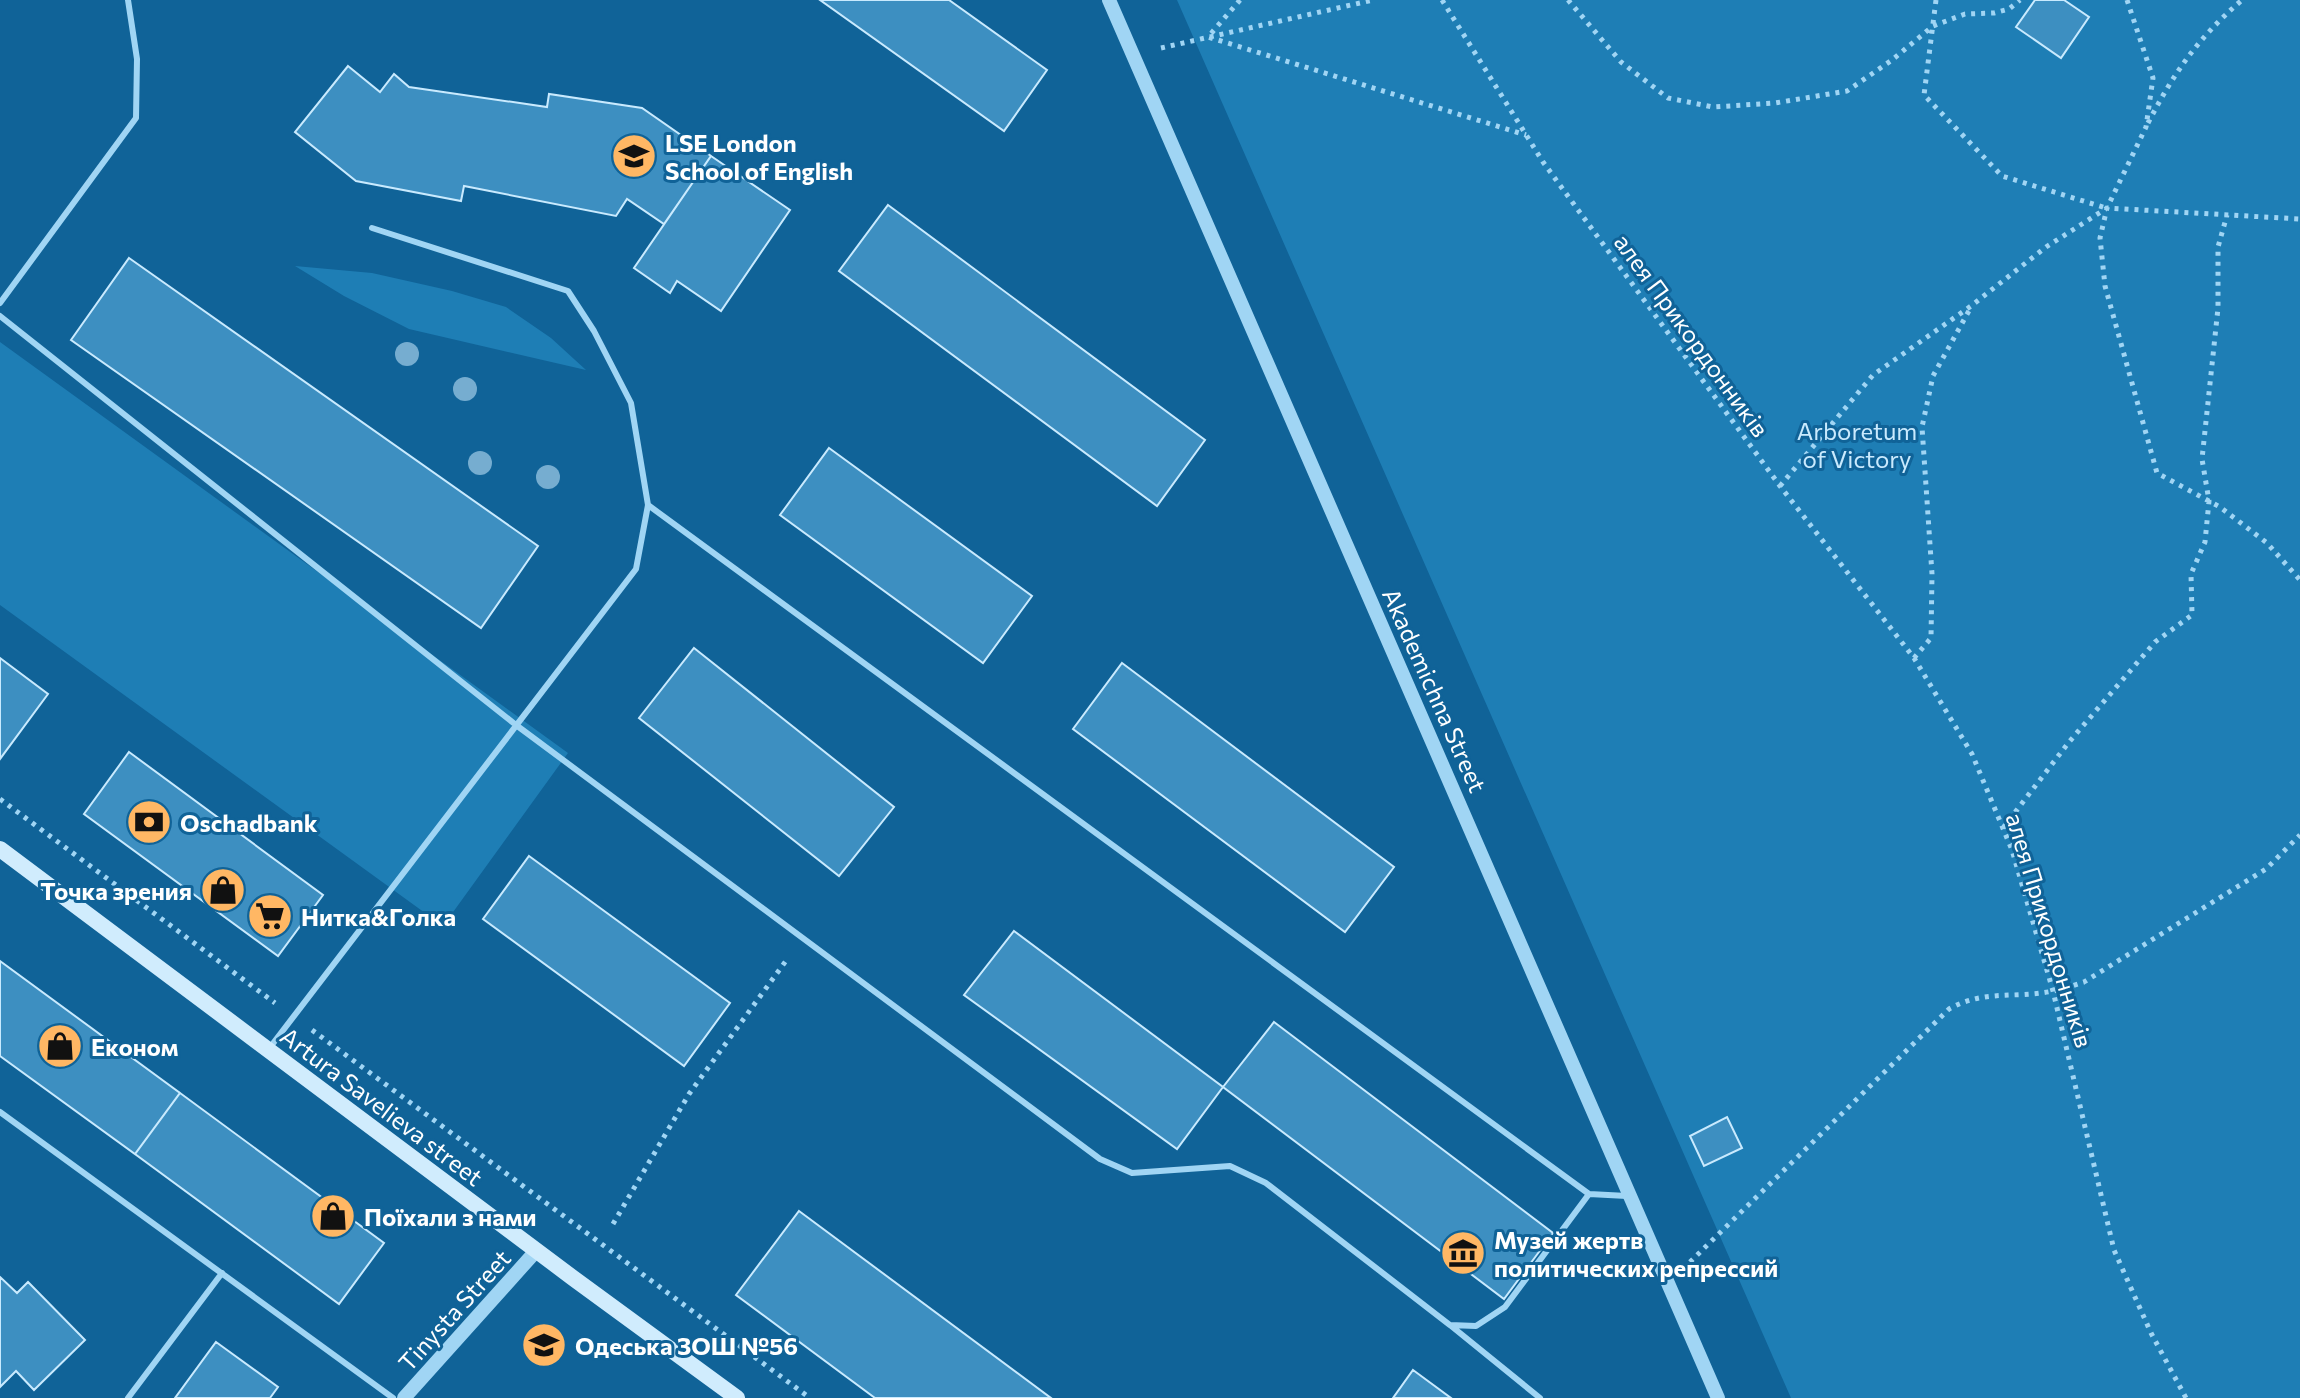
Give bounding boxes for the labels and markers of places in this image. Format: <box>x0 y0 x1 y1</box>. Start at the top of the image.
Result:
place label: LSE London School of English <box>665 128 853 185</box>
school or university icon: LSE London School of English <box>610 132 658 180</box>
bank icon: Oschadbank <box>125 798 173 846</box>
place label: Oschadbank <box>180 808 318 837</box>
shop icon: Точка зрения <box>199 866 247 914</box>
place label: Точка зрения <box>40 876 192 905</box>
supermarket icon: Нитка&Голка <box>246 892 294 940</box>
place label: Нитка&Голка <box>301 902 456 931</box>
shop icon: Економ <box>36 1022 84 1070</box>
place label: Економ <box>91 1032 179 1061</box>
shop icon: Поїхали з нами <box>309 1192 357 1240</box>
place label: Поїхали з нами <box>364 1202 536 1231</box>
place label: Музей жертв политических репрессий <box>1494 1225 1778 1282</box>
museum icon: Музей жертв политических репрессий <box>1439 1229 1487 1277</box>
school or university icon: Одеська ЗОШ №56 <box>520 1321 568 1369</box>
place label: Одеська ЗОШ №56 <box>575 1331 798 1360</box>

